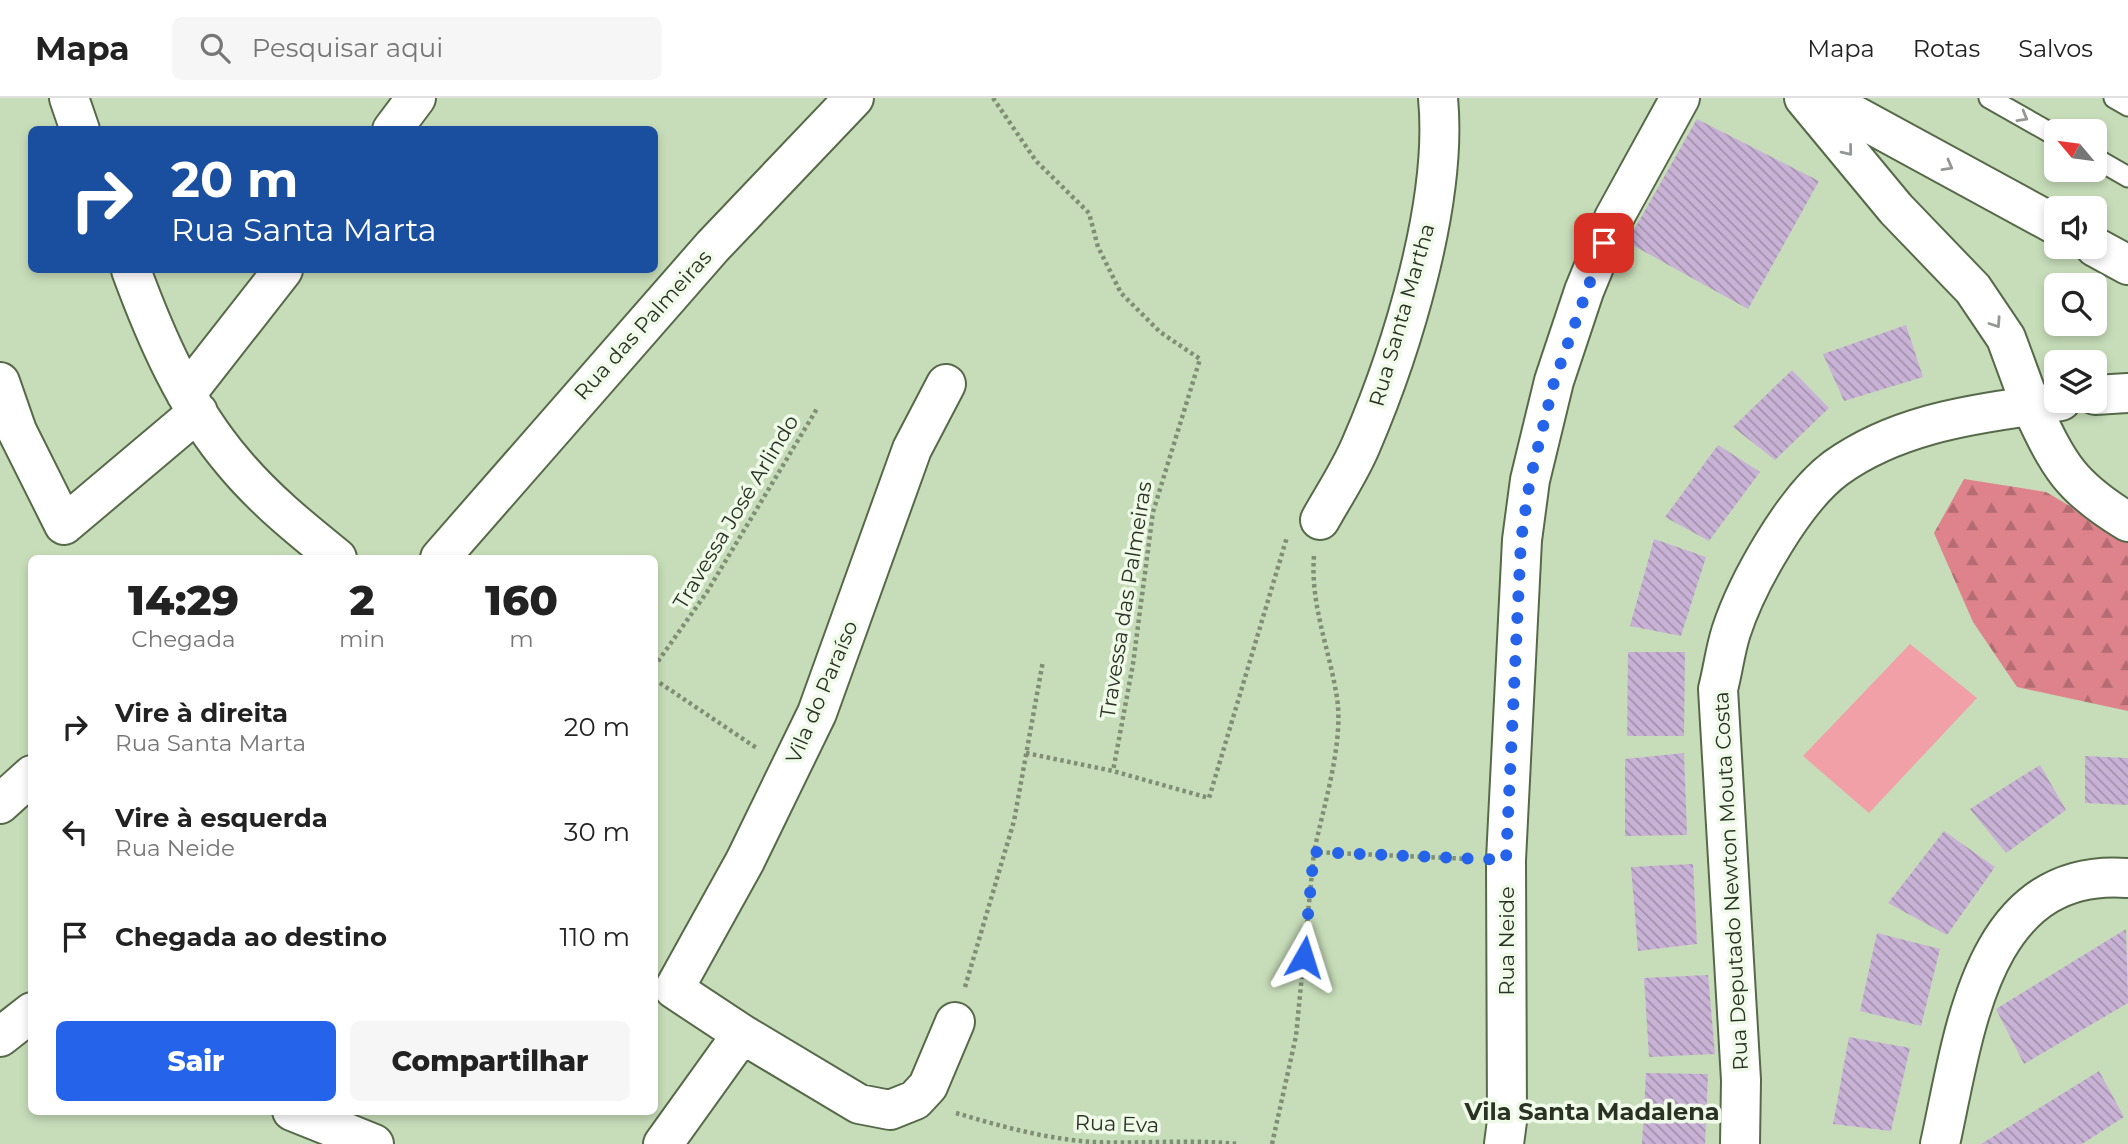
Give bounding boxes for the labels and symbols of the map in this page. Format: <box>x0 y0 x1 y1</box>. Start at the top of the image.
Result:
one-way arrow <box>2015 109 2028 122</box>
north arrow <box>2044 119 2107 182</box>
one-way arrow <box>1839 143 1852 155</box>
one-way arrow <box>1941 158 1953 171</box>
pin <box>1574 213 1634 273</box>
street label: Rua Santa Martha <box>1363 221 1440 409</box>
street label: Rua das Palmeiras <box>569 245 717 405</box>
one-way arrow <box>1987 315 2000 328</box>
street label: Travessa José Arlindo <box>668 410 803 613</box>
street label: Travessa das Palmeiras <box>1094 480 1157 720</box>
street label: Vila do Paraíso <box>780 617 863 767</box>
street label: Rua Deputado Newton Mouta Costa <box>1708 691 1753 1071</box>
street label: Rua Neide <box>1494 886 1519 996</box>
position arrow <box>1267 920 1341 994</box>
district label: Vila Santa Madalena <box>1463 1097 1720 1126</box>
street label: Rua Eva <box>1074 1110 1160 1137</box>

